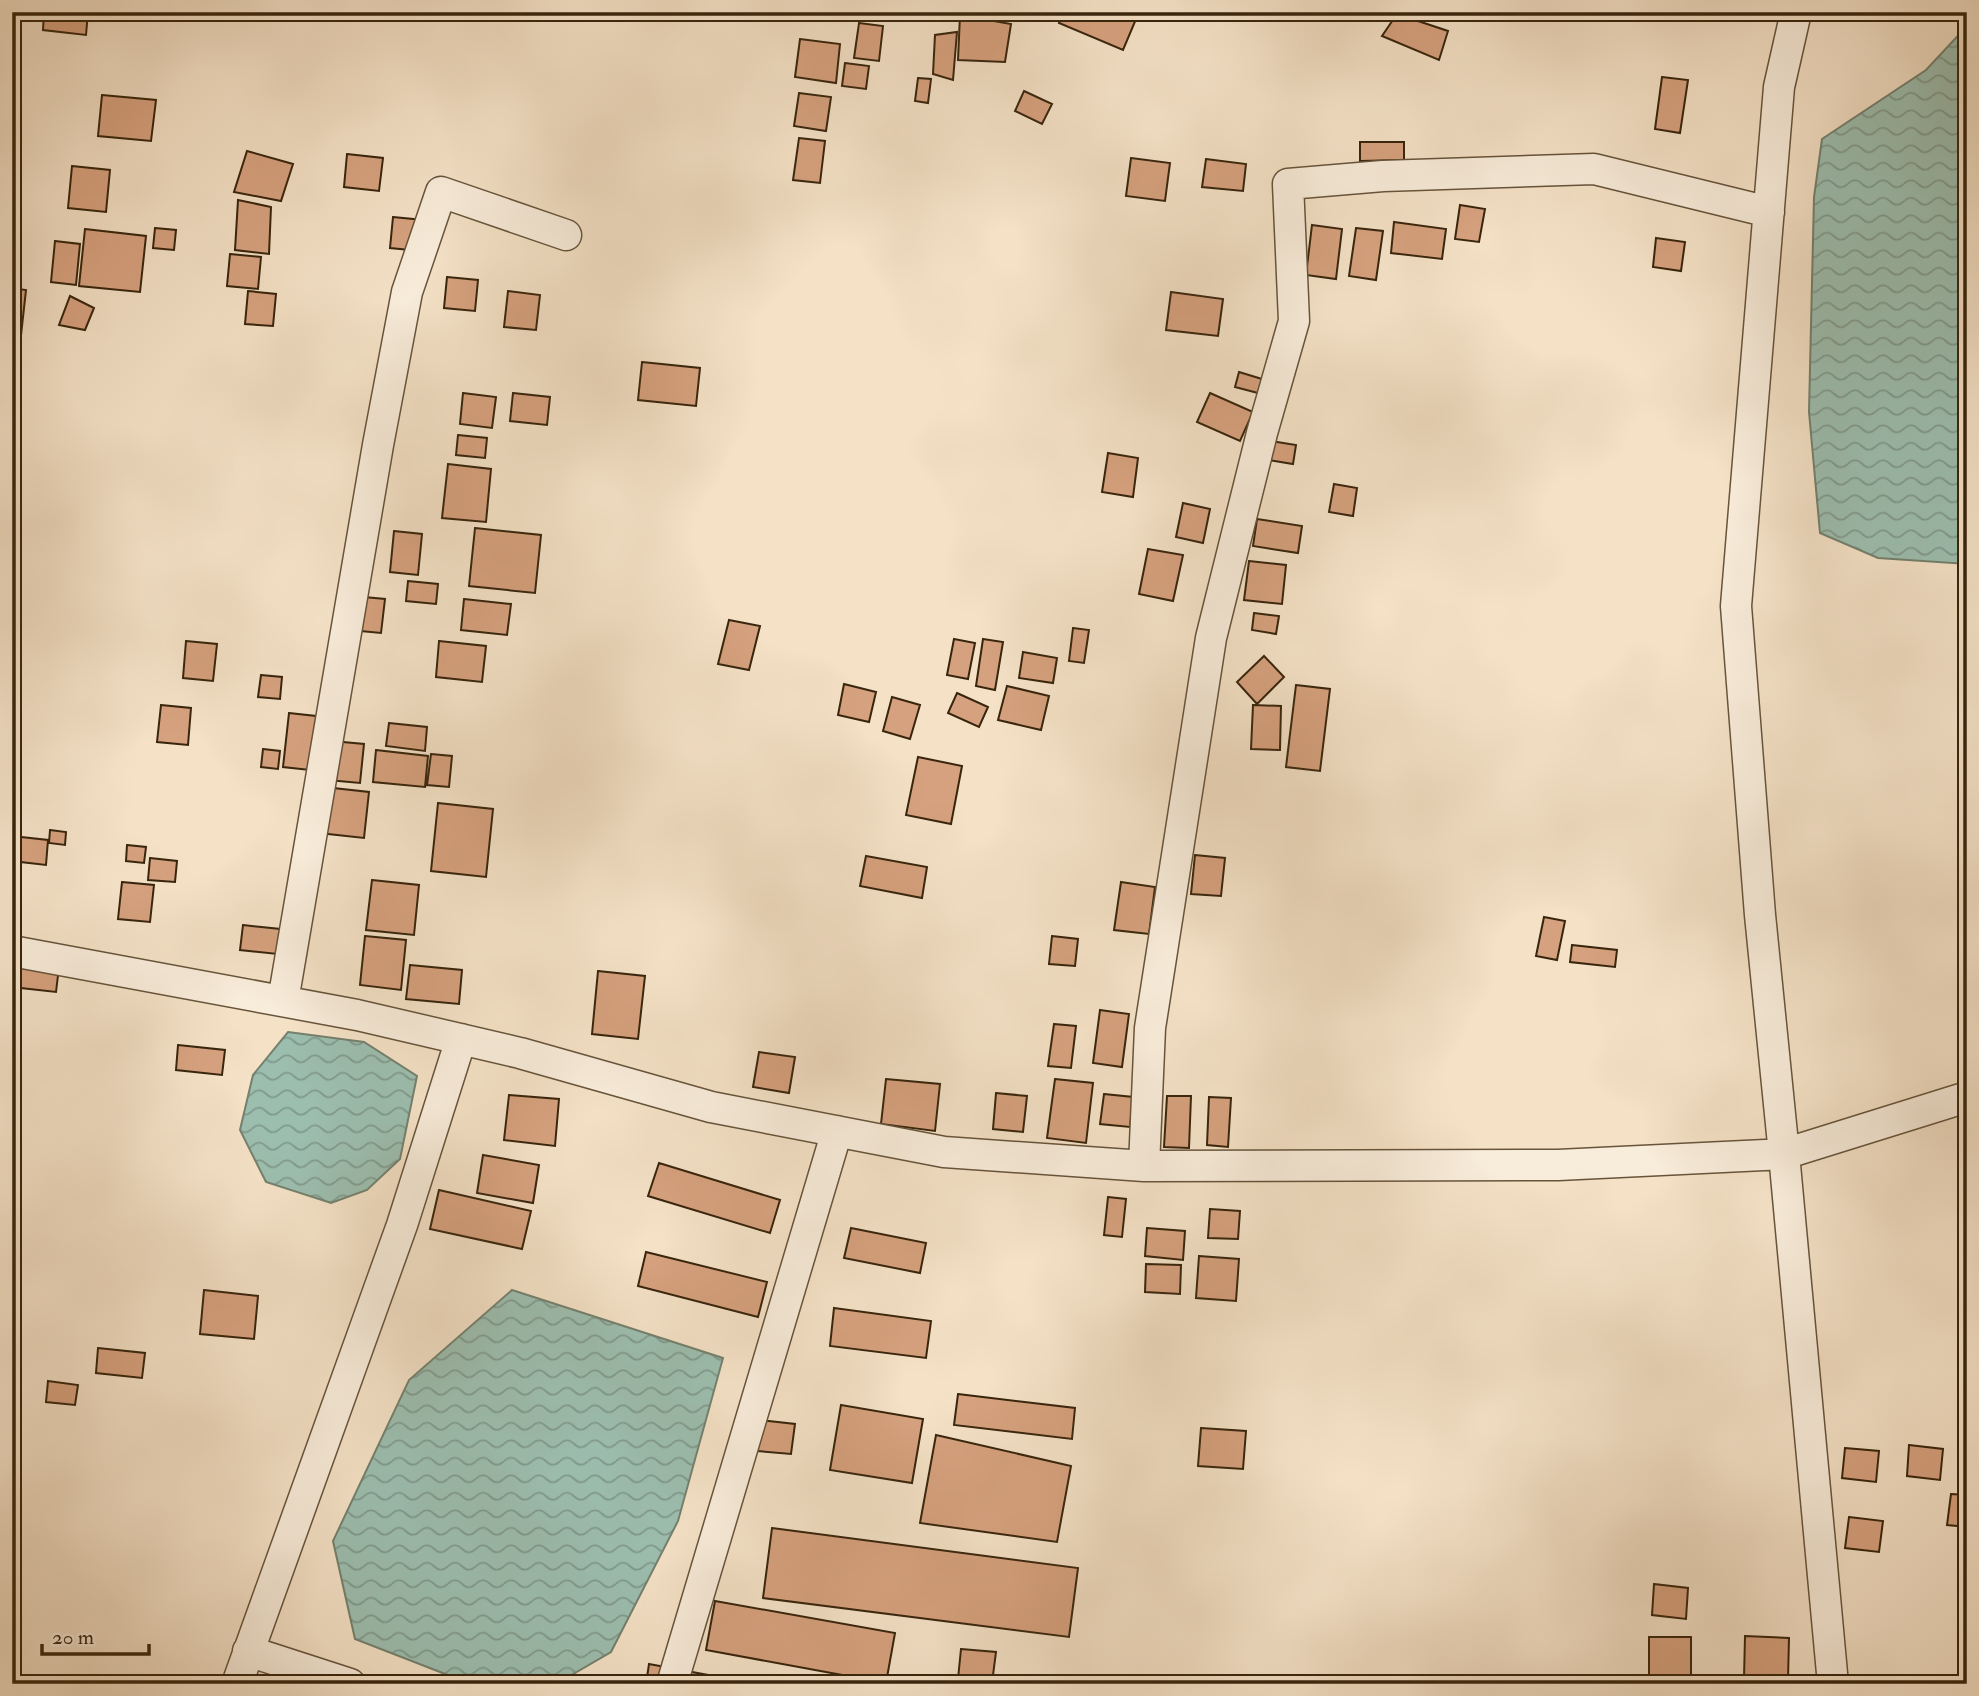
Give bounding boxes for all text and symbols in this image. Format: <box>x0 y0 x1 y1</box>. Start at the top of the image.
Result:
scale bar <box>42 1612 149 1656</box>
text: 20 m <box>52 1624 94 1651</box>

